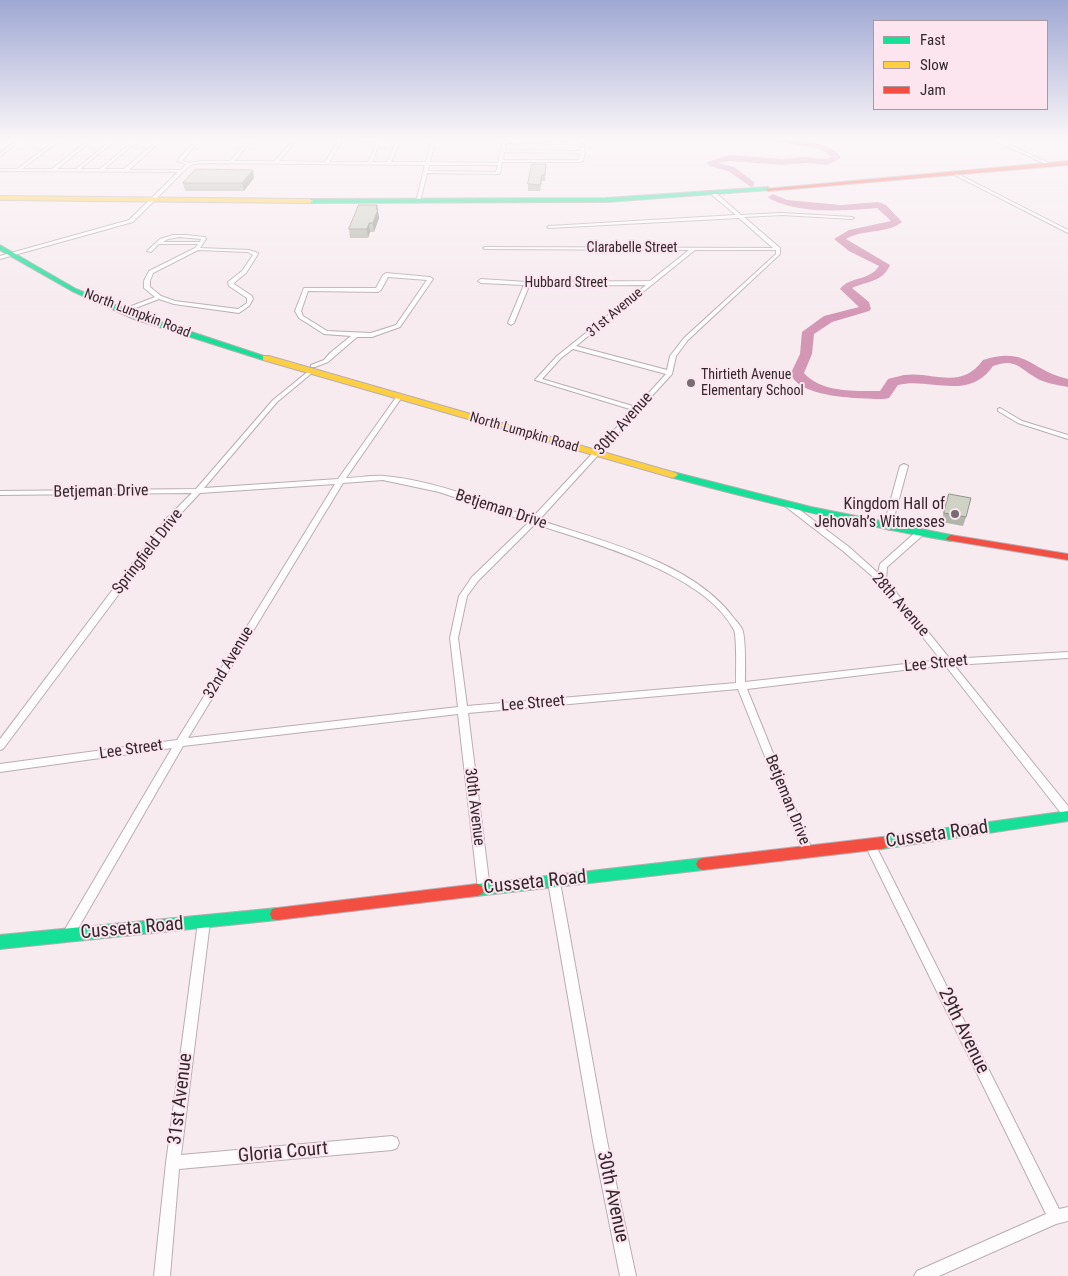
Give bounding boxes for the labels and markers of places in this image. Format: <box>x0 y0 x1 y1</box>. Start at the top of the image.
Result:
place label: Thirtieth Avenue Elementary School <box>701 367 804 400</box>
marker: Thirtieth Avenue Elementary School <box>685 377 697 389</box>
place label: Kingdom Hall of Jehovah’s Witnesses <box>814 495 945 533</box>
marker: Kingdom Hall of Jehovah’s Witnesses <box>949 508 961 520</box>

